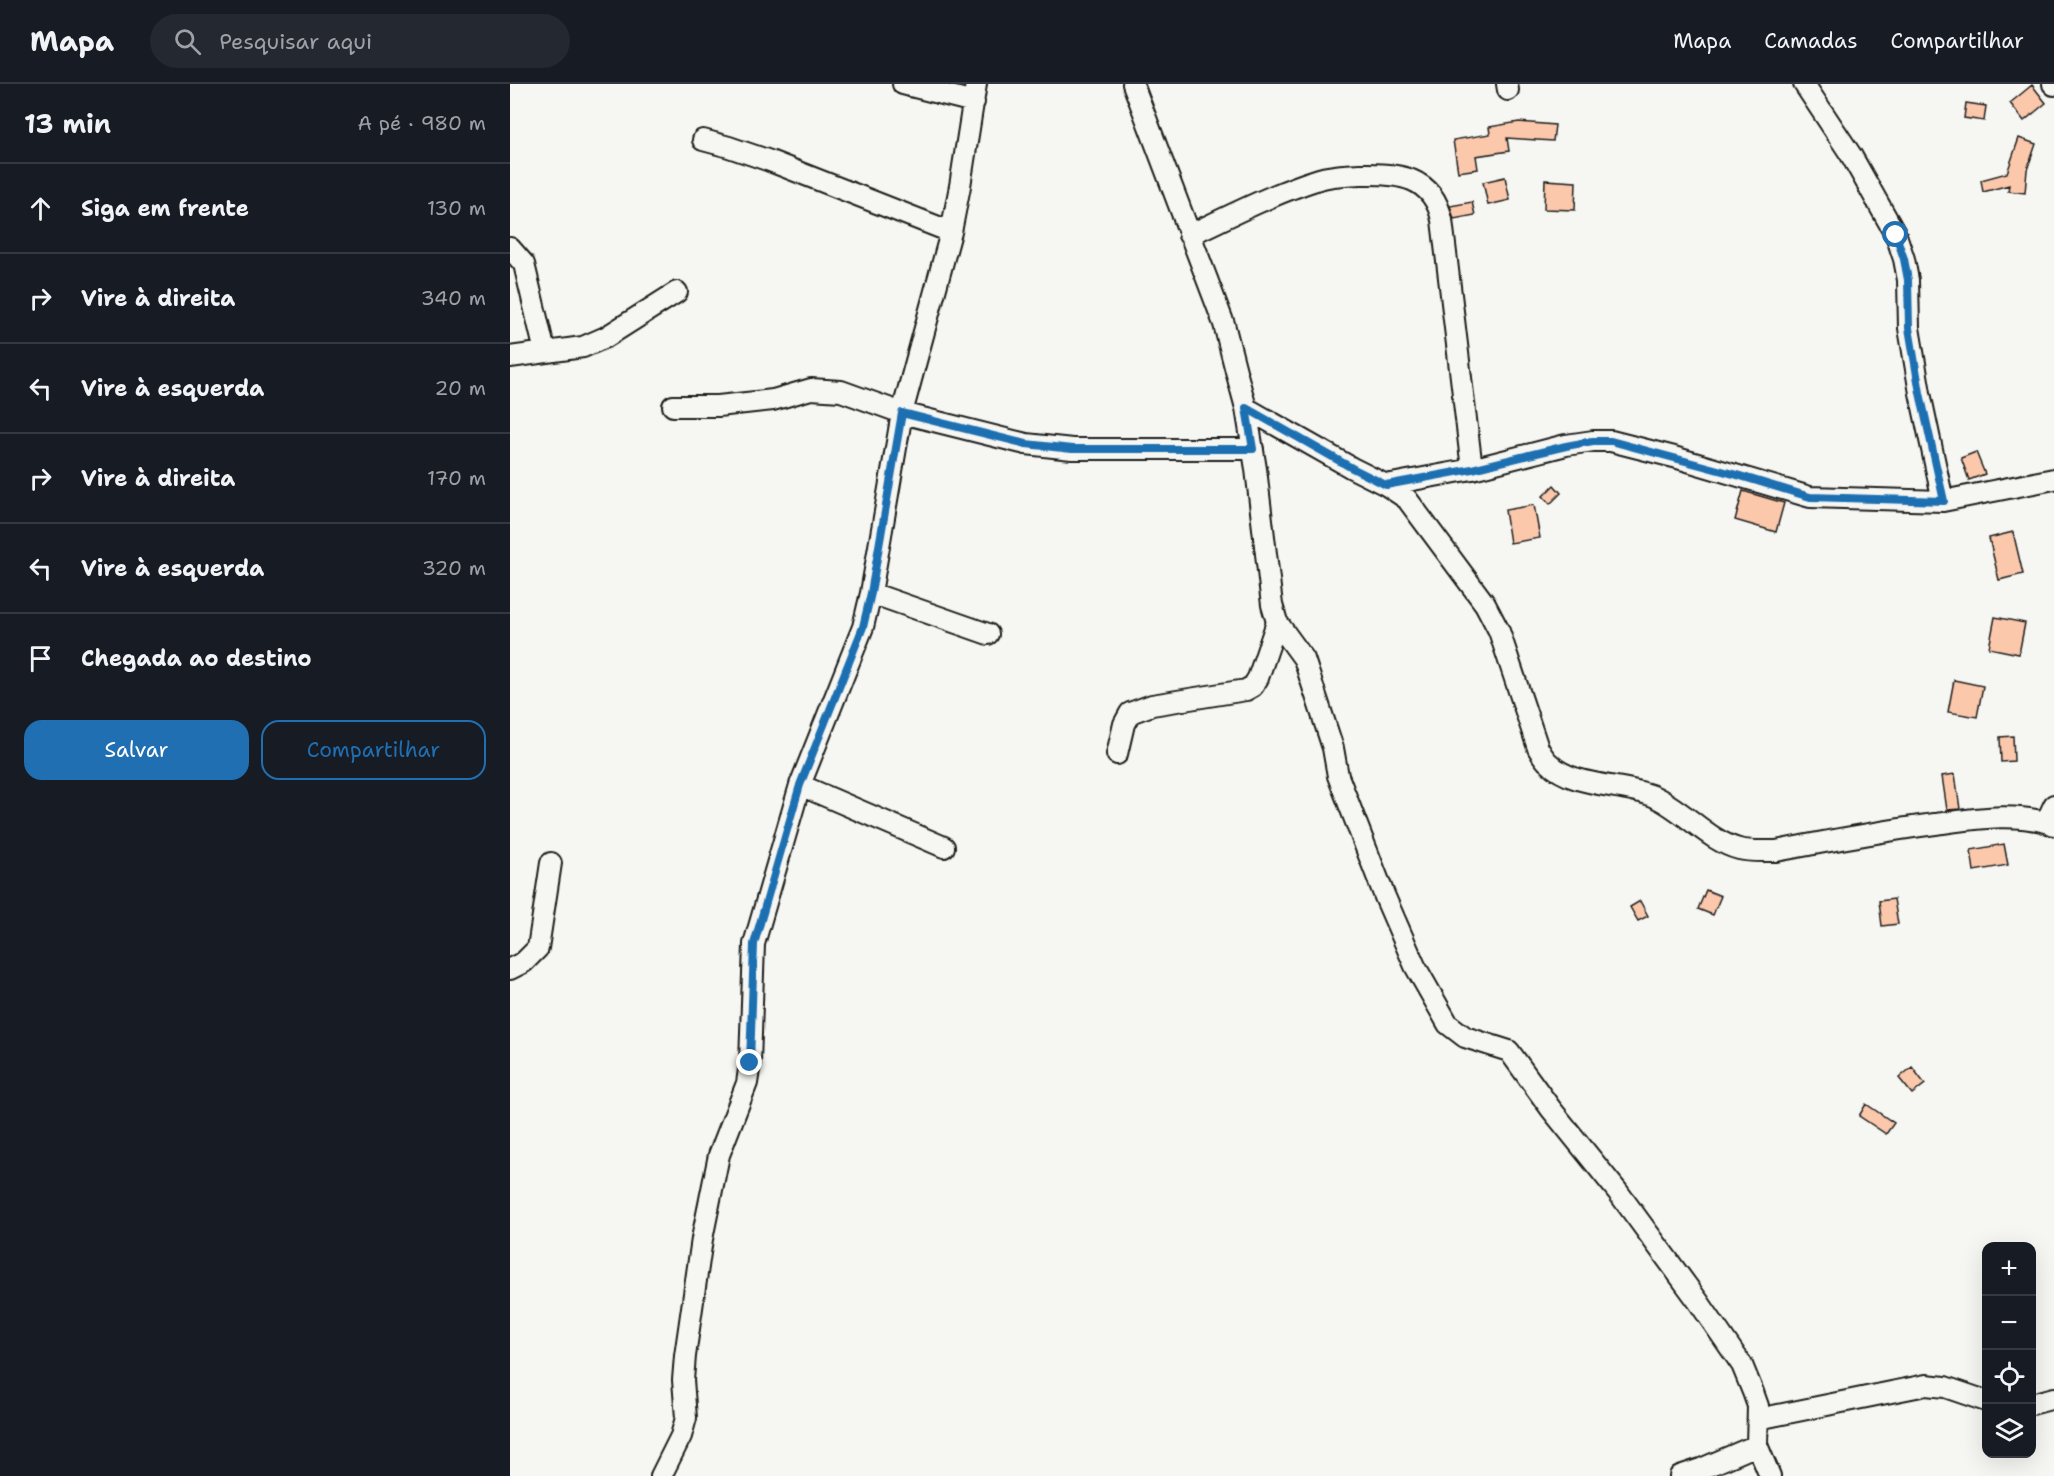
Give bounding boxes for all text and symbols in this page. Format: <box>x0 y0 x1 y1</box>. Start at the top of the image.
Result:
search box <box>150 14 570 68</box>
text: Mapa <box>30 22 114 60</box>
icon: search <box>171 25 204 58</box>
text: Pesquisar aqui <box>219 27 372 56</box>
text: Mapa <box>1673 27 1731 55</box>
text: Camadas <box>1764 27 1858 55</box>
text: Compartilhar <box>1891 27 2024 55</box>
text: 13 min <box>24 106 111 141</box>
text: A pé · 980 m <box>358 110 486 136</box>
icon: ahead <box>24 192 57 225</box>
text: Siga em frente <box>81 194 249 223</box>
text: 130 m <box>427 195 486 221</box>
route start <box>1882 221 1908 247</box>
icon: right <box>24 282 57 315</box>
text: Vire à direita <box>81 284 235 313</box>
text: 340 m <box>421 285 486 311</box>
icon: left <box>24 372 57 405</box>
text: Vire à esquerda <box>81 374 264 403</box>
text: 20 m <box>435 375 486 401</box>
icon: right <box>24 462 57 495</box>
text: Vire à direita <box>81 464 235 493</box>
text: 170 m <box>427 465 486 491</box>
icon: left <box>24 552 57 585</box>
text: Vire à esquerda <box>81 554 264 583</box>
text: 320 m <box>422 555 486 581</box>
icon: arrive <box>24 642 57 675</box>
text: Chegada ao destino <box>81 644 312 673</box>
button: Salvar <box>24 720 249 780</box>
button: Compartilhar <box>261 720 486 780</box>
route end <box>736 1049 762 1075</box>
map controls <box>1982 1242 2036 1458</box>
button: + <box>1982 1242 2036 1296</box>
button: − <box>1982 1296 2036 1350</box>
button: locate <box>1982 1350 2036 1404</box>
button: layers <box>1982 1404 2036 1458</box>

